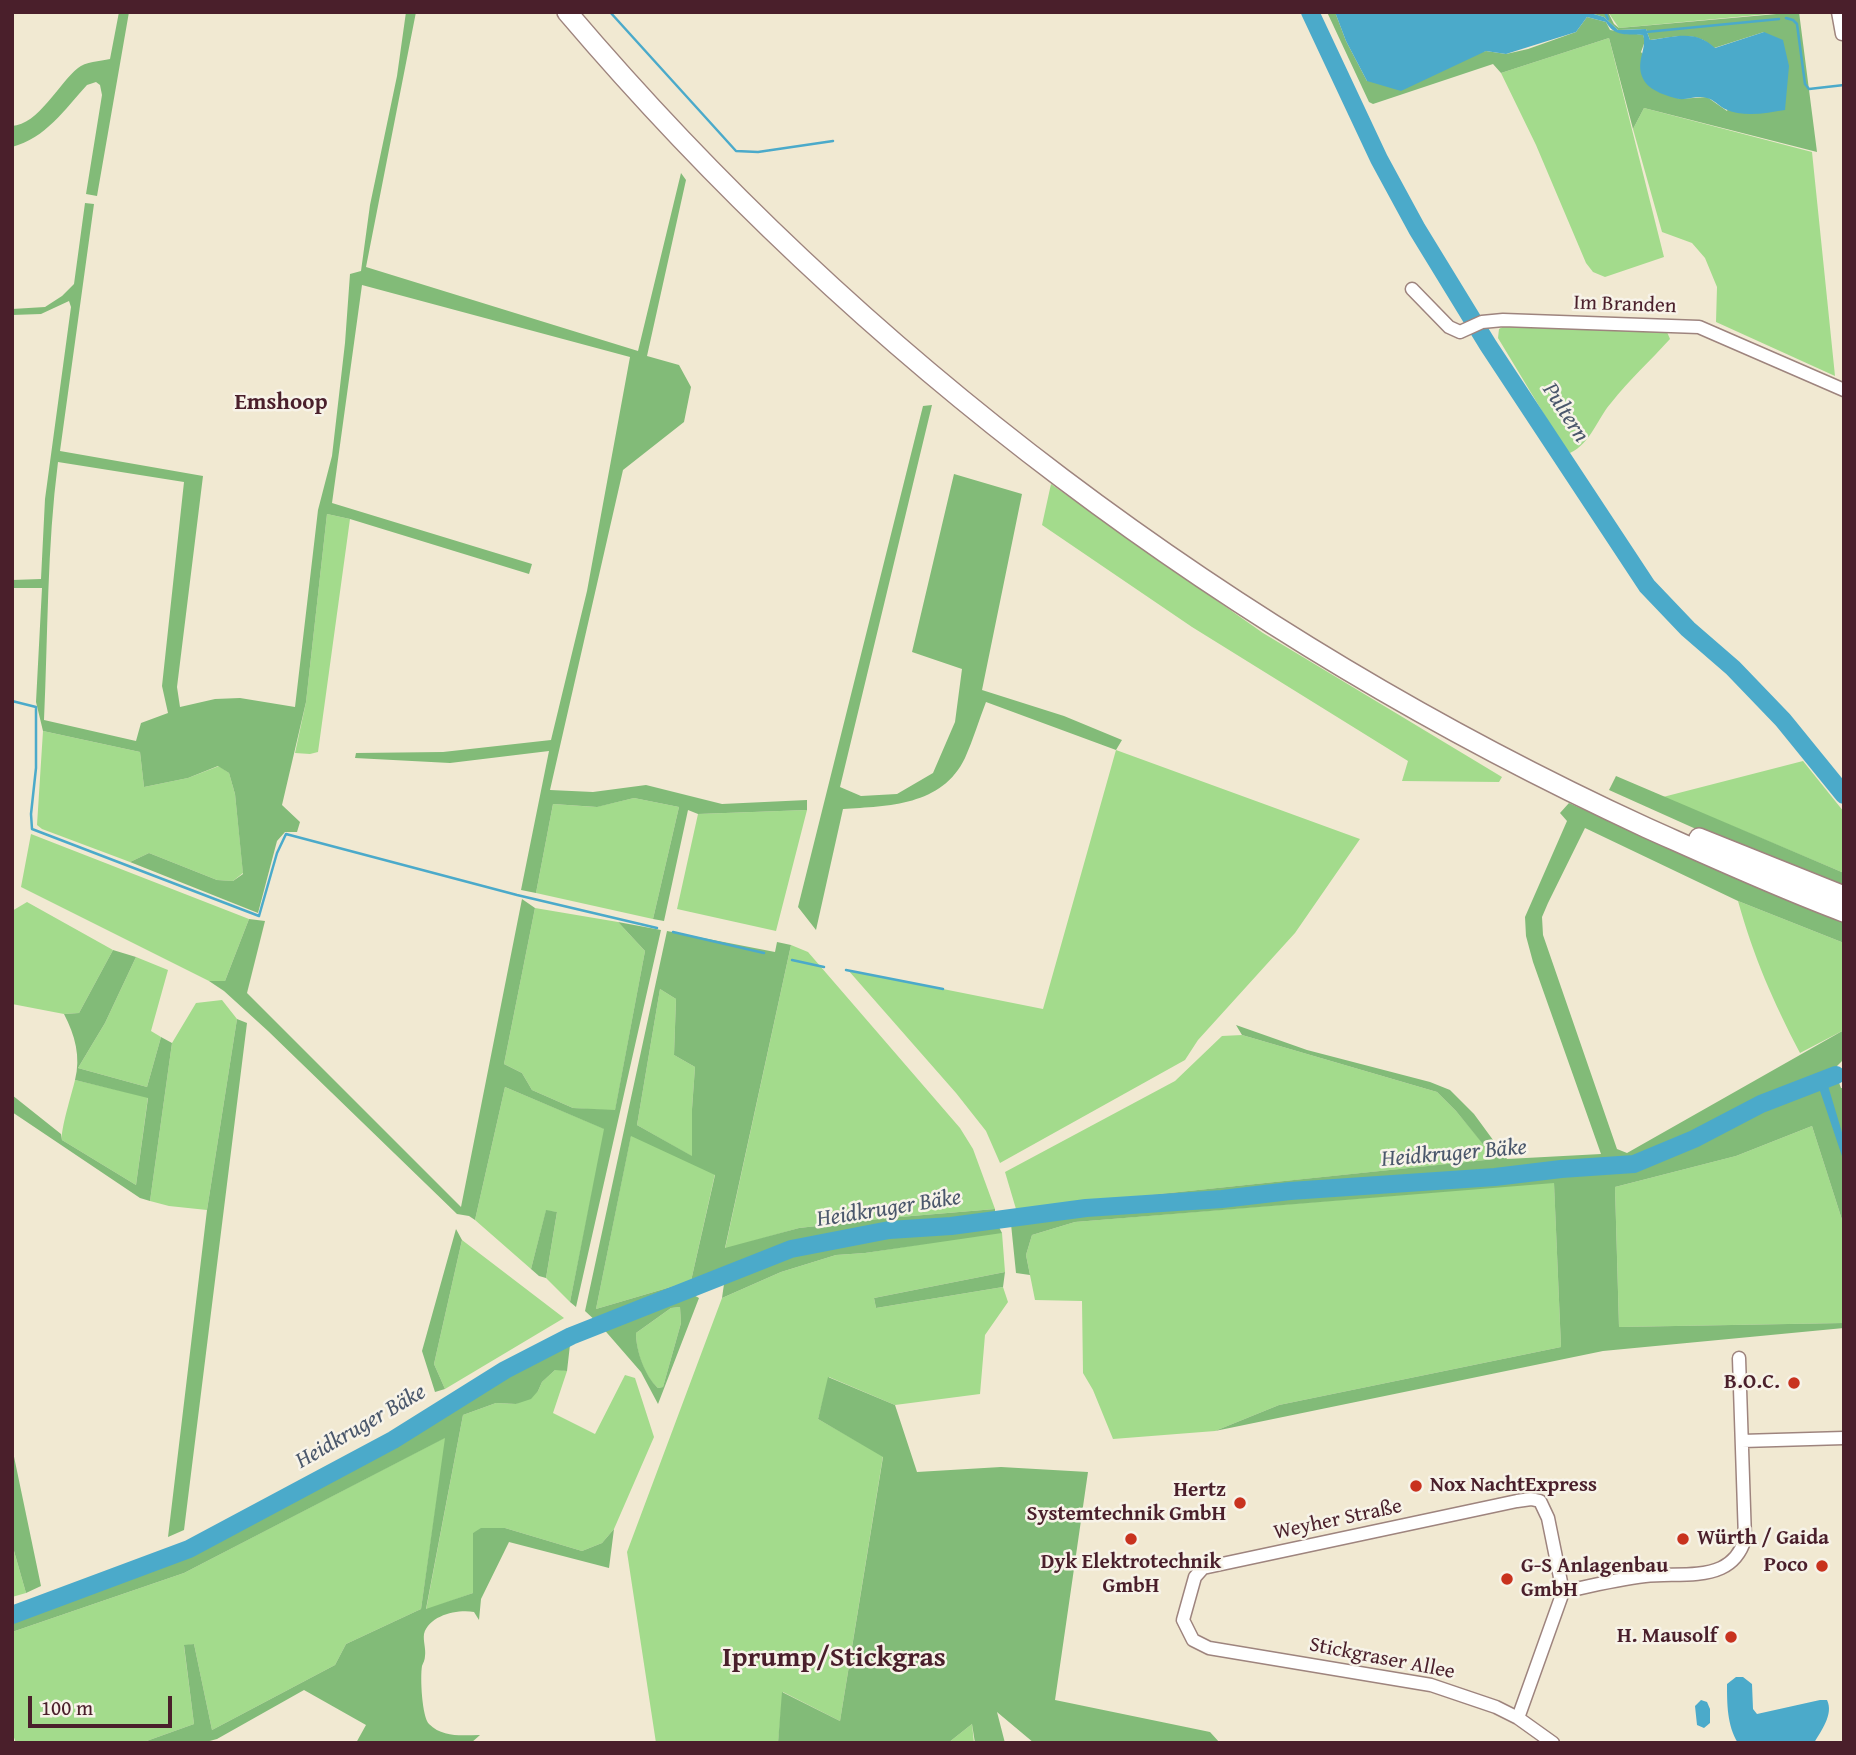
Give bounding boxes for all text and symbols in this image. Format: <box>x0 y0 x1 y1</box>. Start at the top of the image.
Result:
street label: Im Branden <box>1573 291 1677 319</box>
water label: Pultern <box>1536 378 1594 448</box>
district label: Emshoop <box>234 389 328 417</box>
water label: Heidkruger Bäke <box>1380 1134 1528 1174</box>
water label: Heidkruger Bäke <box>815 1184 963 1234</box>
place label: B.O.C. <box>1724 1370 1780 1396</box>
marker: B.O.C. <box>1786 1375 1802 1391</box>
water label: Heidkruger Bäke <box>291 1379 431 1475</box>
place label: Nox NachtExpress <box>1430 1473 1597 1499</box>
place label: Hertz Systemtechnik GmbH <box>1027 1478 1226 1528</box>
marker: Nox NachtExpress <box>1408 1478 1424 1494</box>
street label: Weyher Straße <box>1272 1494 1404 1546</box>
marker: Hertz Systemtechnik GmbH <box>1232 1495 1248 1511</box>
place label: Würth / Gaida <box>1697 1526 1829 1552</box>
marker: Dyk Elektrotechnik GmbH <box>1123 1531 1139 1547</box>
marker: Würth / Gaida <box>1675 1531 1691 1547</box>
place label: Dyk Elektrotechnik GmbH <box>1041 1550 1221 1600</box>
place label: Poco <box>1764 1553 1808 1579</box>
place label: G-S Anlagenbau GmbH <box>1521 1554 1668 1604</box>
marker: Poco <box>1814 1558 1830 1574</box>
marker: G-S Anlagenbau GmbH <box>1499 1571 1515 1587</box>
place label: H. Mausolf <box>1617 1624 1717 1650</box>
marker: H. Mausolf <box>1723 1629 1739 1645</box>
street label: Stickgraser Allee <box>1307 1633 1457 1685</box>
district label: Iprump/Stickgras <box>722 1642 946 1676</box>
scale bar <box>32 1682 175 1726</box>
text: 100 m <box>41 1692 93 1723</box>

